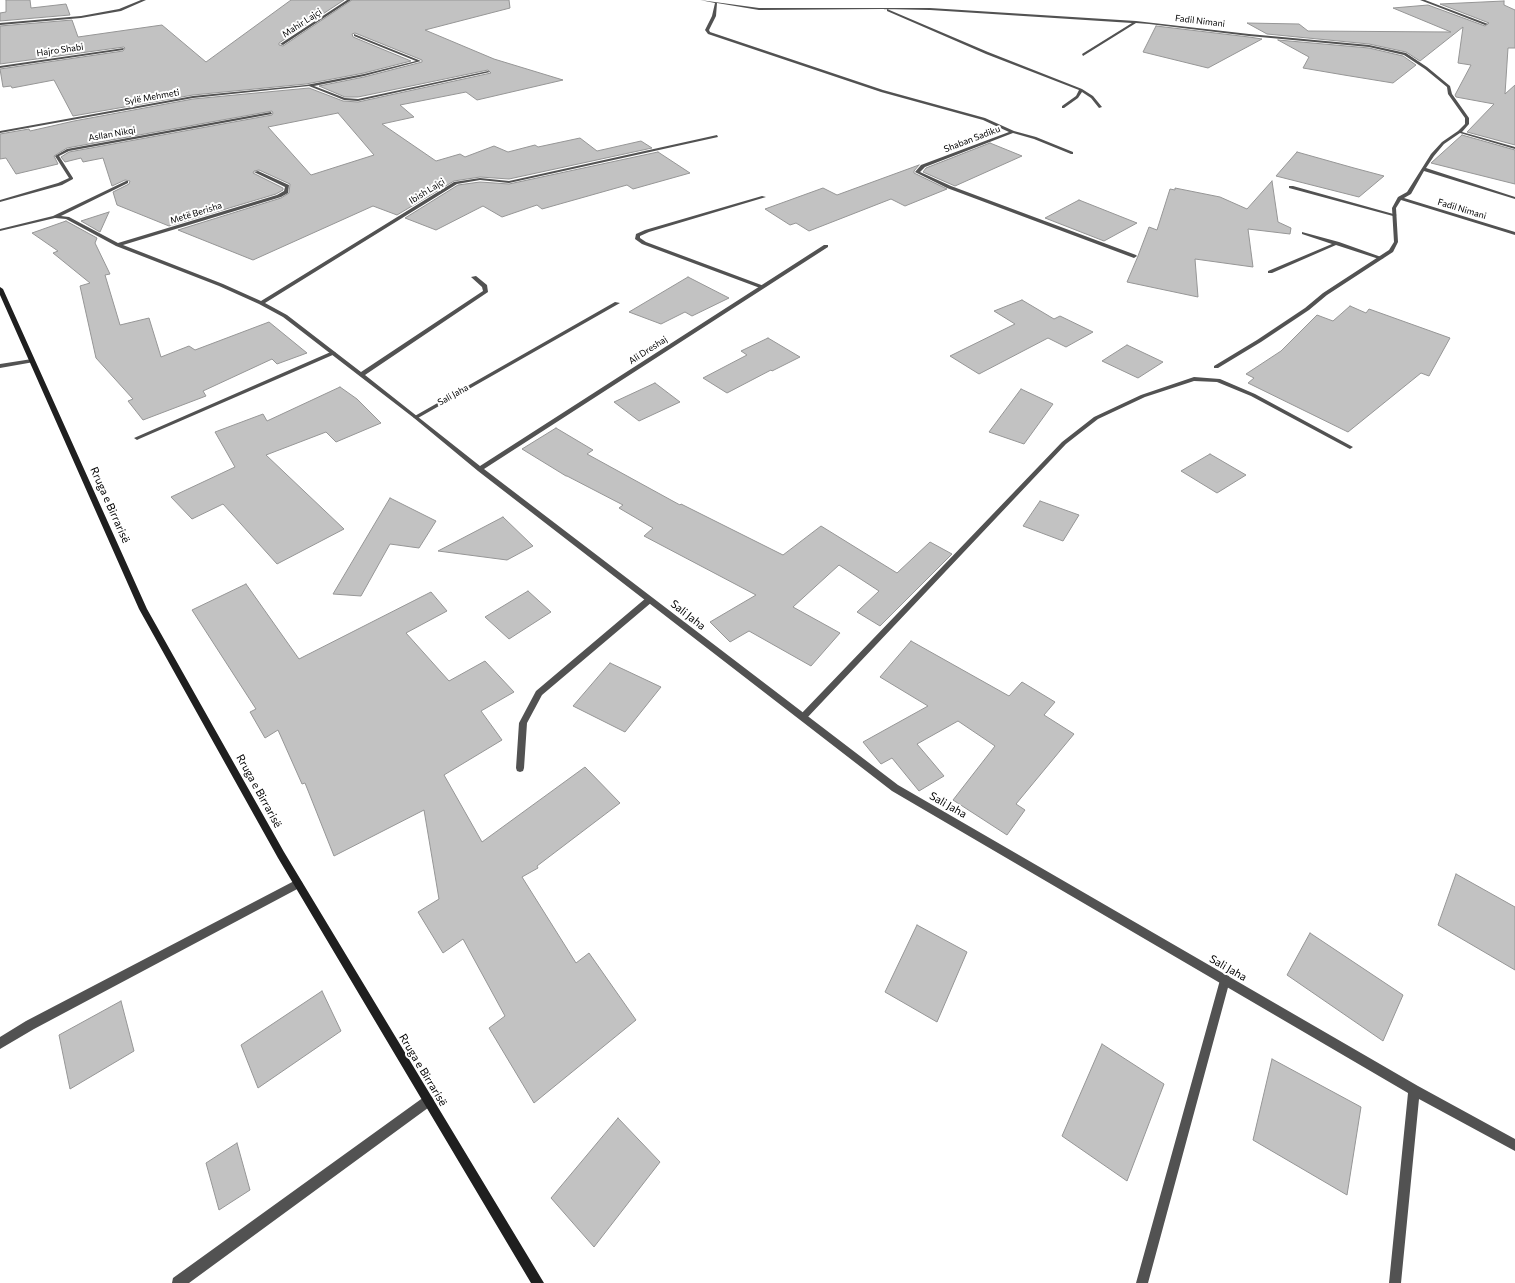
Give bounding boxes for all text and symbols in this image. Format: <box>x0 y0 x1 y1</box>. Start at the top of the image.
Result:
street label: Mahir Lajçi <box>280 6 324 40</box>
street label: Fadil Nimani <box>1174 13 1226 29</box>
street label: Hajro Shabi <box>36 41 84 59</box>
street label: Sylë Mehmeti <box>124 87 180 107</box>
street label: Shaban Sadiku <box>942 123 1002 155</box>
street label: Asllan Nikqi <box>88 125 136 143</box>
street label: Ibish Lajçi <box>407 176 447 206</box>
street label: Fadil Nimani <box>1436 196 1488 222</box>
street label: Metë Berisha <box>169 200 223 226</box>
street label: Ali Dreshaj <box>627 334 669 366</box>
street label: Sali Jaha <box>436 382 470 408</box>
street label: Rruga e Birrarisë <box>87 465 133 545</box>
street label: Sali Jaha <box>668 597 708 633</box>
street label: Rruga e Birrarisë <box>233 752 285 830</box>
street label: Sali Jaha <box>927 789 969 821</box>
street label: Sali Jaha <box>1207 952 1249 984</box>
street label: Rruga e Birrarisë <box>396 1031 450 1109</box>

